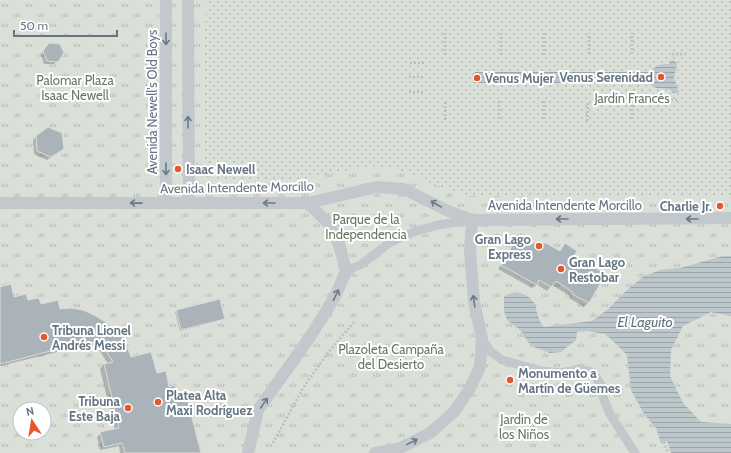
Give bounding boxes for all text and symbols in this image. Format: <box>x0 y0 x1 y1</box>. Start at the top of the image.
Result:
scale bar <box>14 12 117 38</box>
text: 50 m <box>20 18 48 33</box>
street label: Avenida Newell's Old Boys <box>144 29 160 174</box>
one-way arrow <box>162 32 170 45</box>
place label: Venus Serenidad <box>559 69 653 85</box>
place label: Venus Mujer <box>485 70 554 86</box>
park label: Palomar Plaza Isaac Newell <box>36 72 114 103</box>
marker: Venus Serenidad <box>656 72 666 82</box>
marker: Venus Mujer <box>472 73 482 83</box>
park label: Jardín Francés <box>593 90 670 106</box>
one-way arrow <box>184 116 192 129</box>
place label: Isaac Newell <box>186 161 256 177</box>
one-way arrow <box>162 162 170 175</box>
marker: Isaac Newell <box>173 164 183 174</box>
street label: Avenida Intendente Morcillo <box>160 178 314 196</box>
street label: Avenida Intendente Morcillo <box>488 197 642 213</box>
place label: Charlie Jr. <box>660 198 712 214</box>
one-way arrow <box>130 199 143 207</box>
one-way arrow <box>263 199 276 207</box>
one-way arrow <box>430 200 442 208</box>
marker: Charlie Jr. <box>715 201 725 211</box>
park label: Parque de la Independencia <box>325 211 408 242</box>
one-way arrow <box>556 215 569 223</box>
one-way arrow <box>686 215 699 223</box>
place label: Gran Lago Express <box>475 231 532 262</box>
marker: Gran Lago Express <box>534 241 544 251</box>
place label: Gran Lago Restobar <box>569 254 626 285</box>
marker: Gran Lago Restobar <box>556 264 566 274</box>
one-way arrow <box>333 289 340 301</box>
one-way arrow <box>470 295 478 308</box>
water label: El Laguito <box>617 313 673 331</box>
place label: Tribuna Lionel Andrés Messi <box>52 322 132 353</box>
marker: Tribuna Lionel Andrés Messi <box>39 332 49 342</box>
park label: Plazoleta Campaña del Desierto <box>338 341 445 372</box>
place label: Monumento a Martín de Güemes <box>518 365 621 396</box>
marker: Monumento a Martín de Güemes <box>505 375 515 385</box>
place label: Platea Alta Maxi Rodríguez <box>166 387 252 418</box>
place label: Tribuna Este Baja <box>69 393 121 424</box>
marker: Platea Alta Maxi Rodríguez <box>153 397 163 407</box>
one-way arrow <box>260 397 268 409</box>
north arrow <box>12 401 52 441</box>
marker: Tribuna Este Baja <box>123 403 133 413</box>
text: N <box>25 404 35 419</box>
park label: Jardín de los Niños <box>499 411 550 442</box>
one-way arrow <box>406 438 418 445</box>

